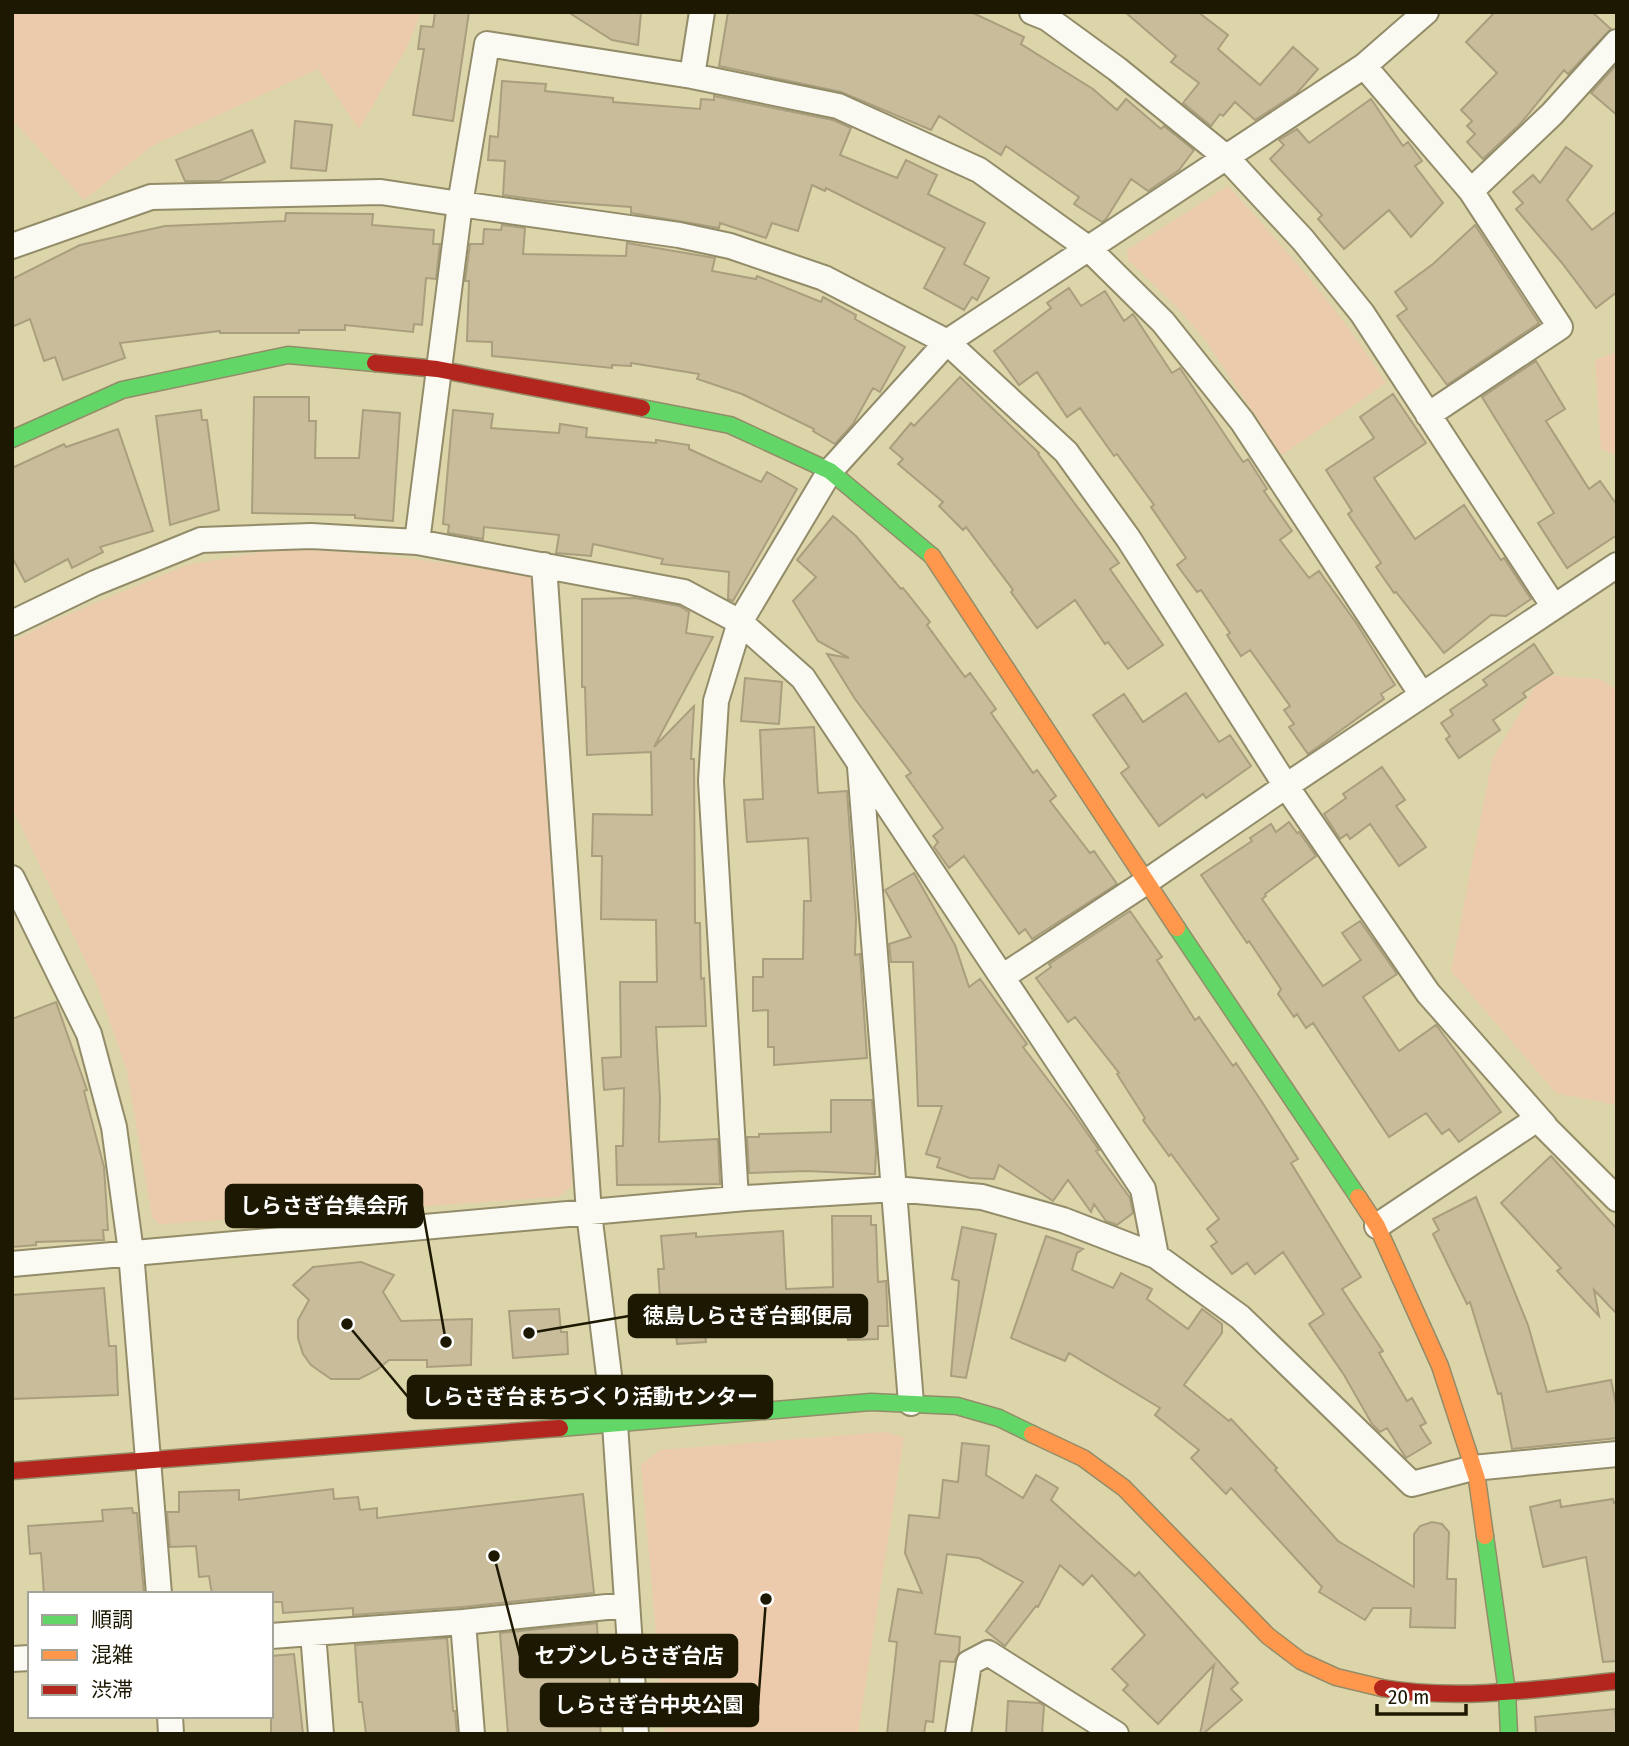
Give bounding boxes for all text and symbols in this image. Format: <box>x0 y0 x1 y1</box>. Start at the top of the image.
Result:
callout: しらさぎ台集会所 <box>226 1185 422 1227</box>
text: しらさぎ台集会所 <box>240 1193 408 1219</box>
callout: 徳島しらさぎ台郵便局 <box>629 1295 867 1337</box>
text: 徳島しらさぎ台郵便局 <box>643 1303 853 1329</box>
callout: しらさぎ台まちづくり活動センター <box>408 1376 772 1418</box>
text: しらさぎ台まちづくり活動センター <box>422 1384 758 1410</box>
legend <box>28 1592 273 1718</box>
text: 順調 <box>91 1607 133 1633</box>
callout: セブンしらさぎ台店 <box>520 1635 737 1677</box>
text: 混雑 <box>91 1642 133 1668</box>
text: セブンしらさぎ台店 <box>535 1643 724 1669</box>
scale bar <box>1377 1672 1466 1716</box>
text: 渋滞 <box>91 1677 133 1703</box>
callout: しらさぎ台中央公園 <box>541 1684 758 1726</box>
text: 20 m <box>1388 1684 1429 1710</box>
text: しらさぎ台中央公園 <box>555 1692 744 1718</box>

